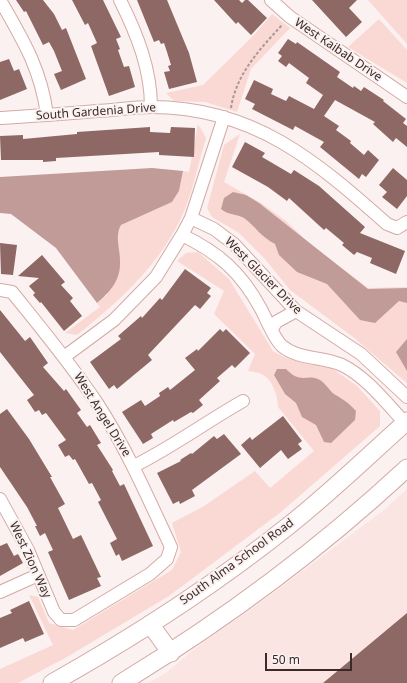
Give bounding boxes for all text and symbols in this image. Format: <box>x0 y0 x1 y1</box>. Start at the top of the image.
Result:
street label: West Kaibab Drive <box>292 15 384 85</box>
street label: South Gardenia Drive <box>35 101 157 123</box>
street label: West Glacier Drive <box>222 235 304 317</box>
street label: West Angel Drive <box>70 370 134 460</box>
street label: South Alma School Road <box>177 516 297 608</box>
street label: West Zion Way <box>6 520 54 600</box>
scale bar <box>267 645 354 671</box>
text: 50 m <box>272 651 300 668</box>

